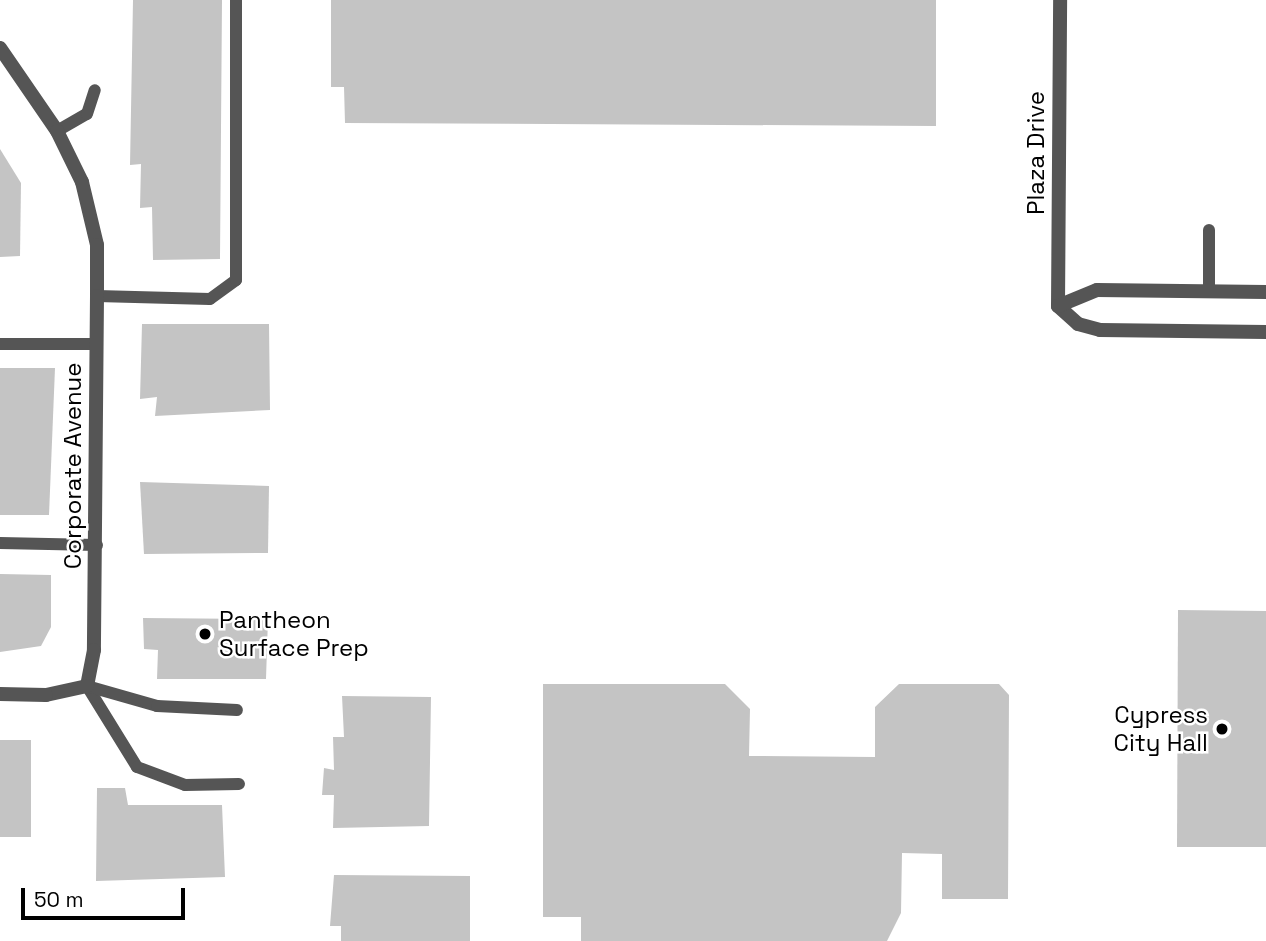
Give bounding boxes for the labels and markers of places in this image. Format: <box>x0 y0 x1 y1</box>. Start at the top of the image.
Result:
place label: Pantheon Surface Prep <box>219 606 369 662</box>
marker: Pantheon Surface Prep <box>197 626 213 642</box>
place label: Cypress City Hall <box>1114 701 1208 757</box>
marker: Cypress City Hall <box>1214 721 1230 737</box>

